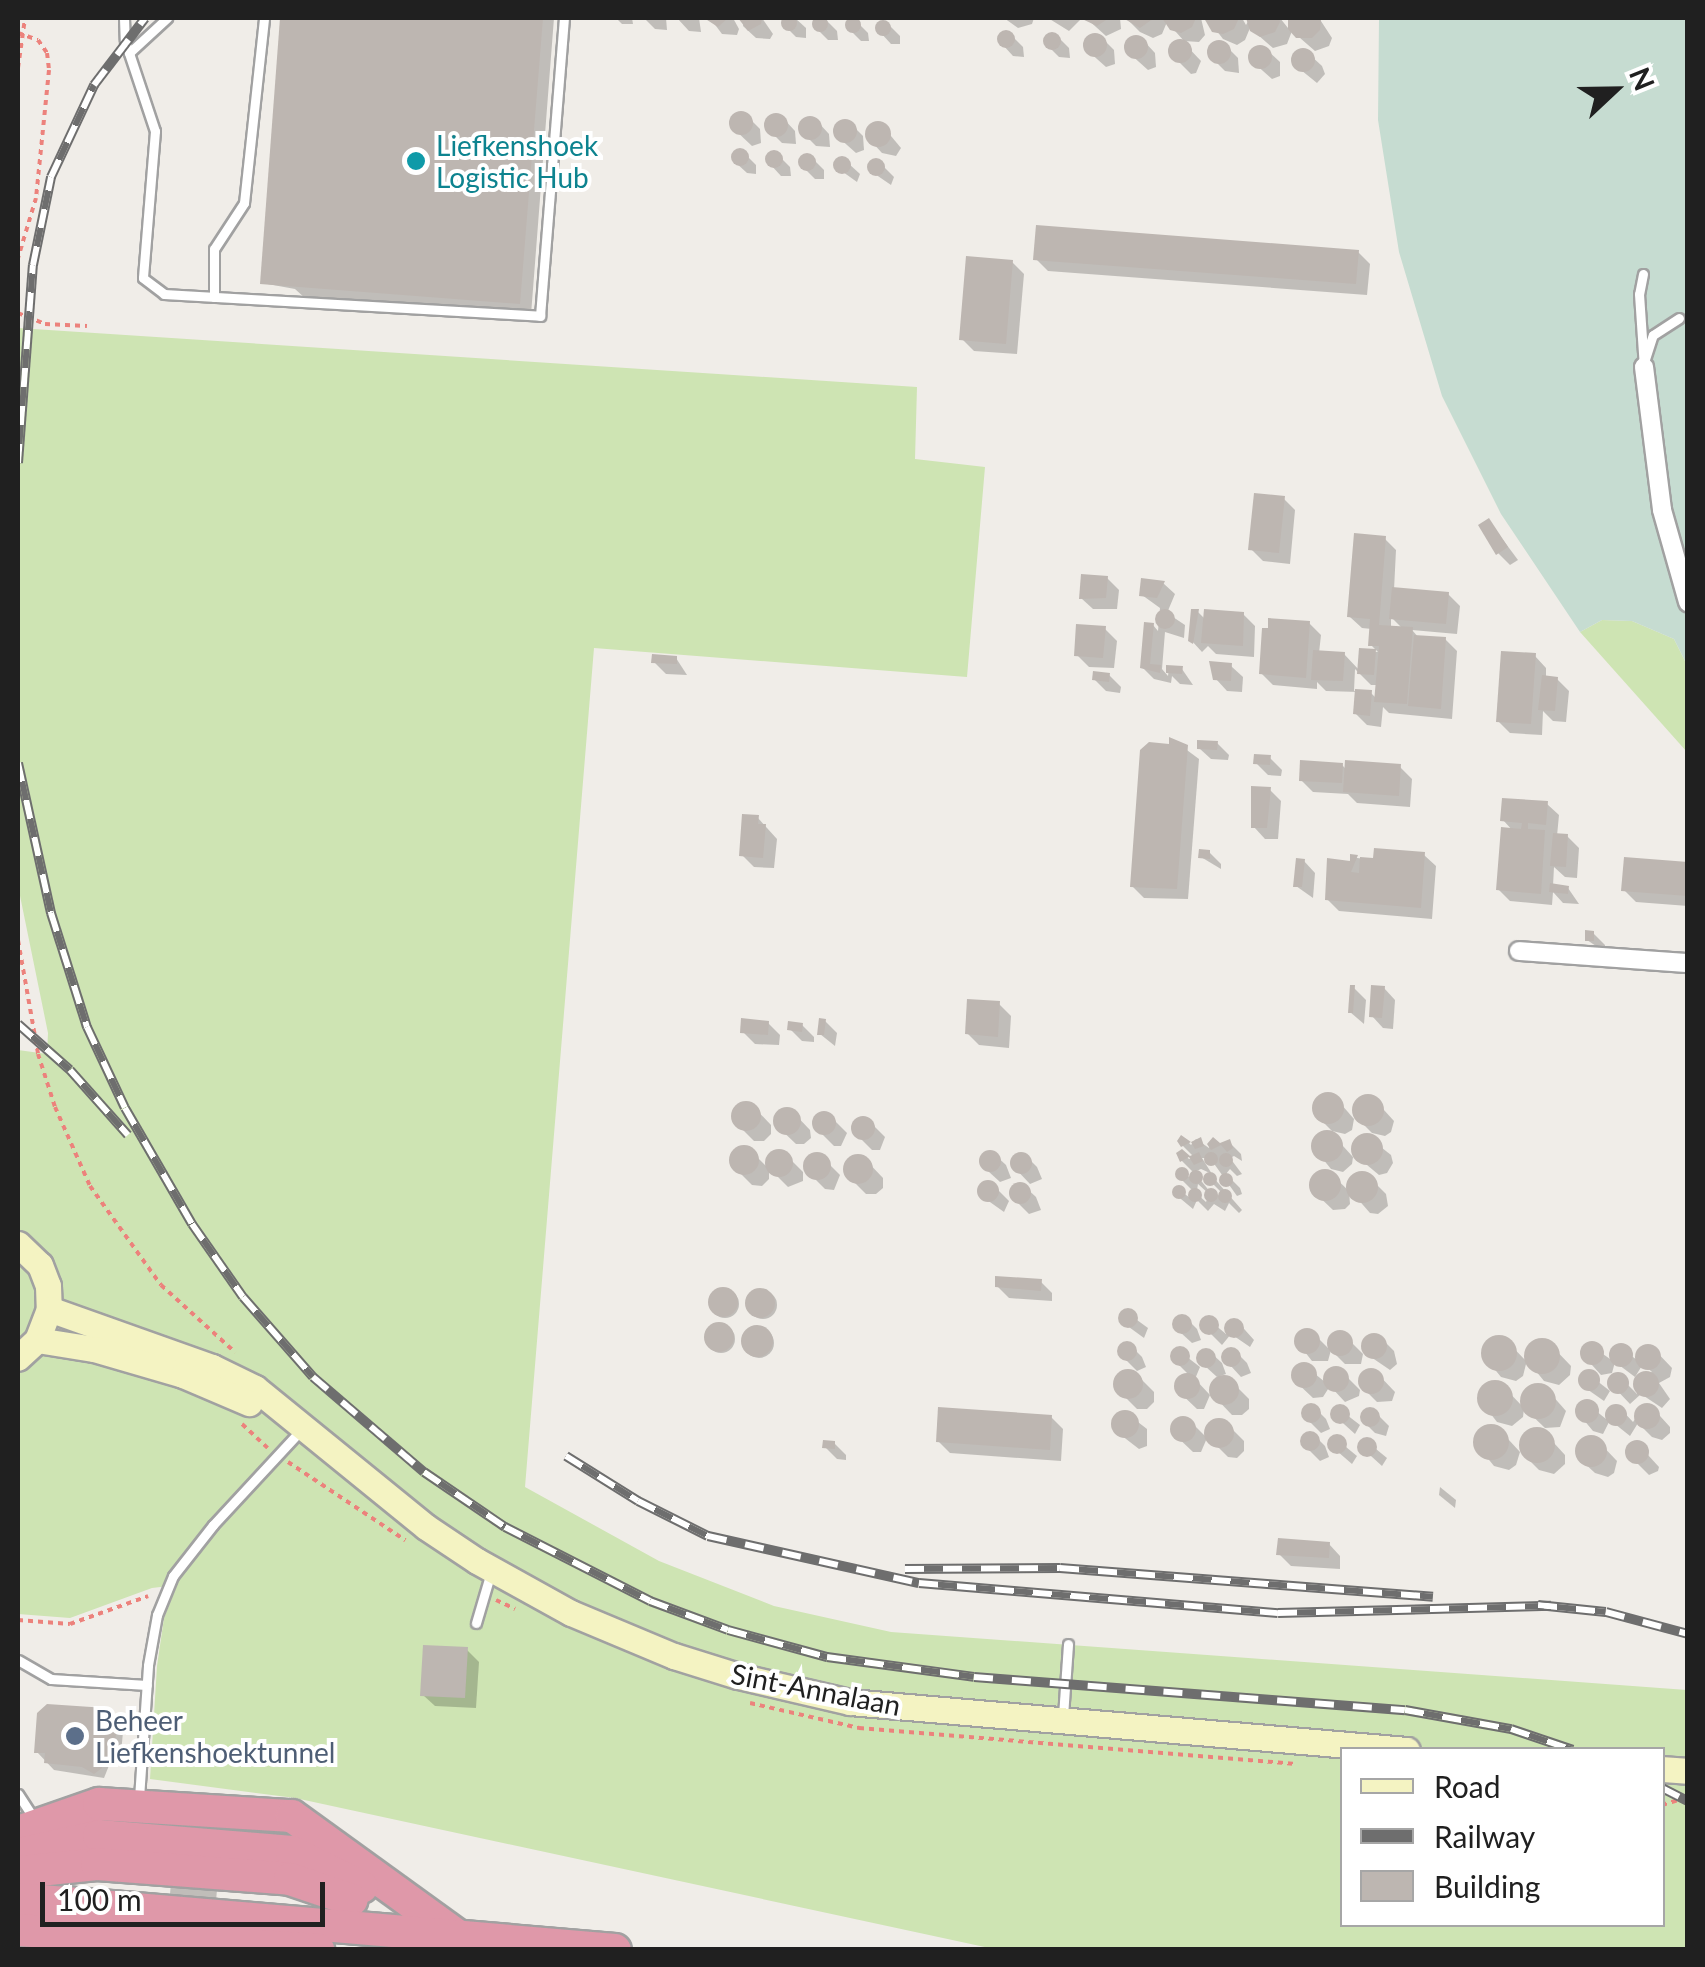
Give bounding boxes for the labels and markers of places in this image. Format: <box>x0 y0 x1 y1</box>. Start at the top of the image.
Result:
place label: Liefkenshoek Logistic Hub <box>436 128 598 194</box>
marker: Liefkenshoek Logistic Hub <box>405 150 427 172</box>
place label: Beheer Liefkenshoektunnel <box>95 1703 335 1769</box>
marker: Beheer Liefkenshoektunnel <box>64 1725 86 1747</box>

